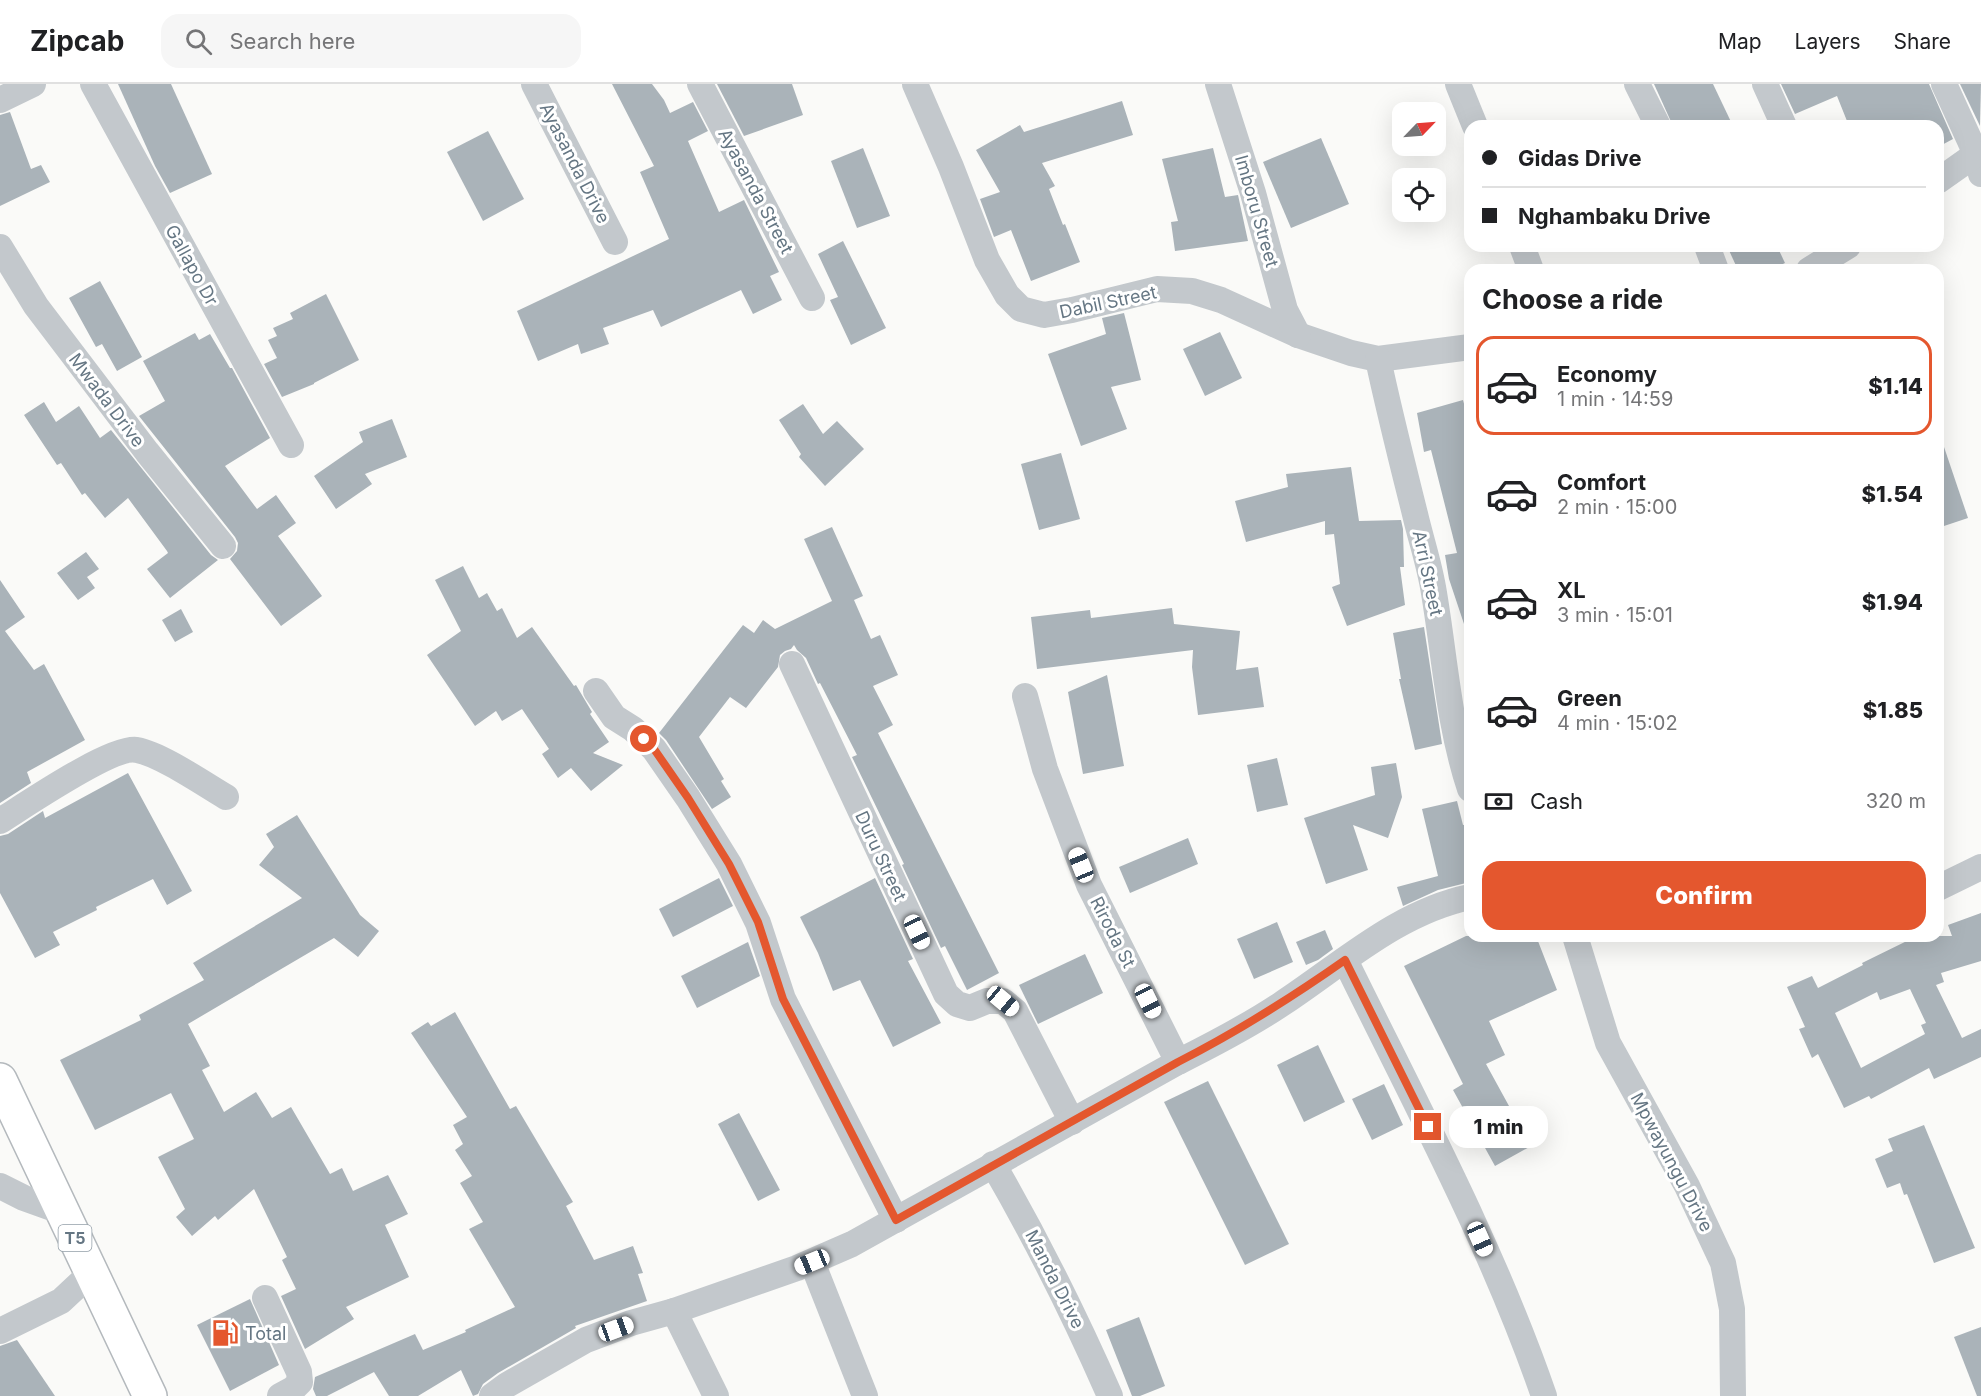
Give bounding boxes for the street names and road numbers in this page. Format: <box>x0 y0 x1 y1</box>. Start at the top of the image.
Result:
street label: Ayasanda Drive <box>536 99 614 227</box>
street label: Ayasanda Street <box>714 125 798 257</box>
street label: Imboru Street <box>1231 152 1283 270</box>
street label: Gallapo Dr <box>161 221 223 309</box>
street label: Dabil Street <box>1058 281 1159 323</box>
street label: Mwada Drive <box>65 349 149 451</box>
street label: Arri Street <box>1409 528 1447 618</box>
street label: Duru Street <box>851 808 911 904</box>
street label: Riroda St <box>1086 893 1140 971</box>
street label: Mpwayungu Drive <box>1626 1089 1718 1235</box>
road number: T5 <box>58 1225 92 1251</box>
street label: Manda Drive <box>1021 1226 1089 1332</box>

